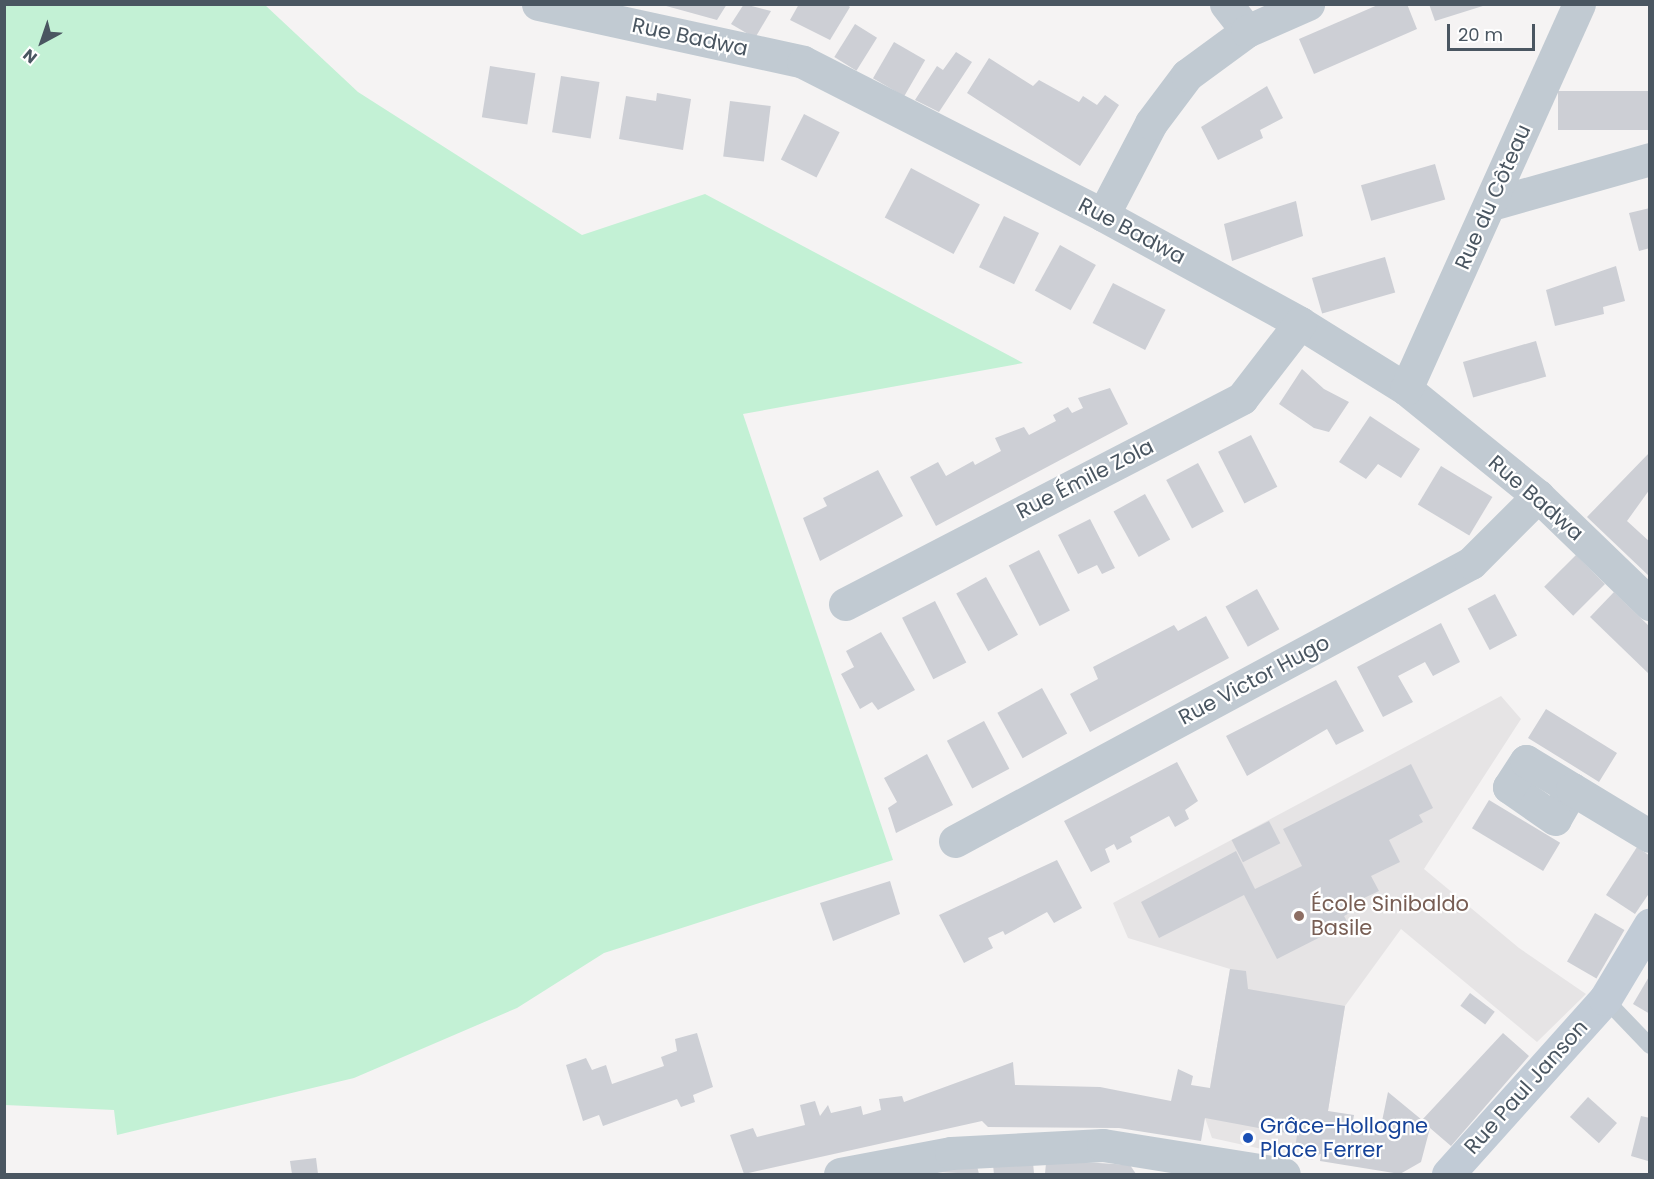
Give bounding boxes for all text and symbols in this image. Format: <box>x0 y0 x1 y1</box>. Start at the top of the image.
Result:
north arrow <box>12 12 72 72</box>
street label: Rue Badwa <box>630 12 750 62</box>
scale bar <box>1450 12 1538 50</box>
text: 20 m <box>1458 22 1503 47</box>
text: N <box>18 43 42 69</box>
street label: Rue du Côteau <box>1450 121 1536 273</box>
street label: Rue Badwa <box>1074 192 1190 270</box>
street label: Rue Émile Zola <box>1012 434 1158 524</box>
street label: Rue Badwa <box>1483 450 1589 546</box>
street label: Rue Victor Hugo <box>1174 630 1334 730</box>
place label: École Sinibaldo Basile <box>1311 891 1469 941</box>
marker: École Sinibaldo Basile <box>1292 909 1306 923</box>
street label: Rue Paul Janson <box>1459 1015 1593 1159</box>
place label: Grâce-Hollogne Place Ferrer <box>1260 1113 1428 1163</box>
marker: Grâce-Hollogne Place Ferrer <box>1241 1131 1255 1145</box>

